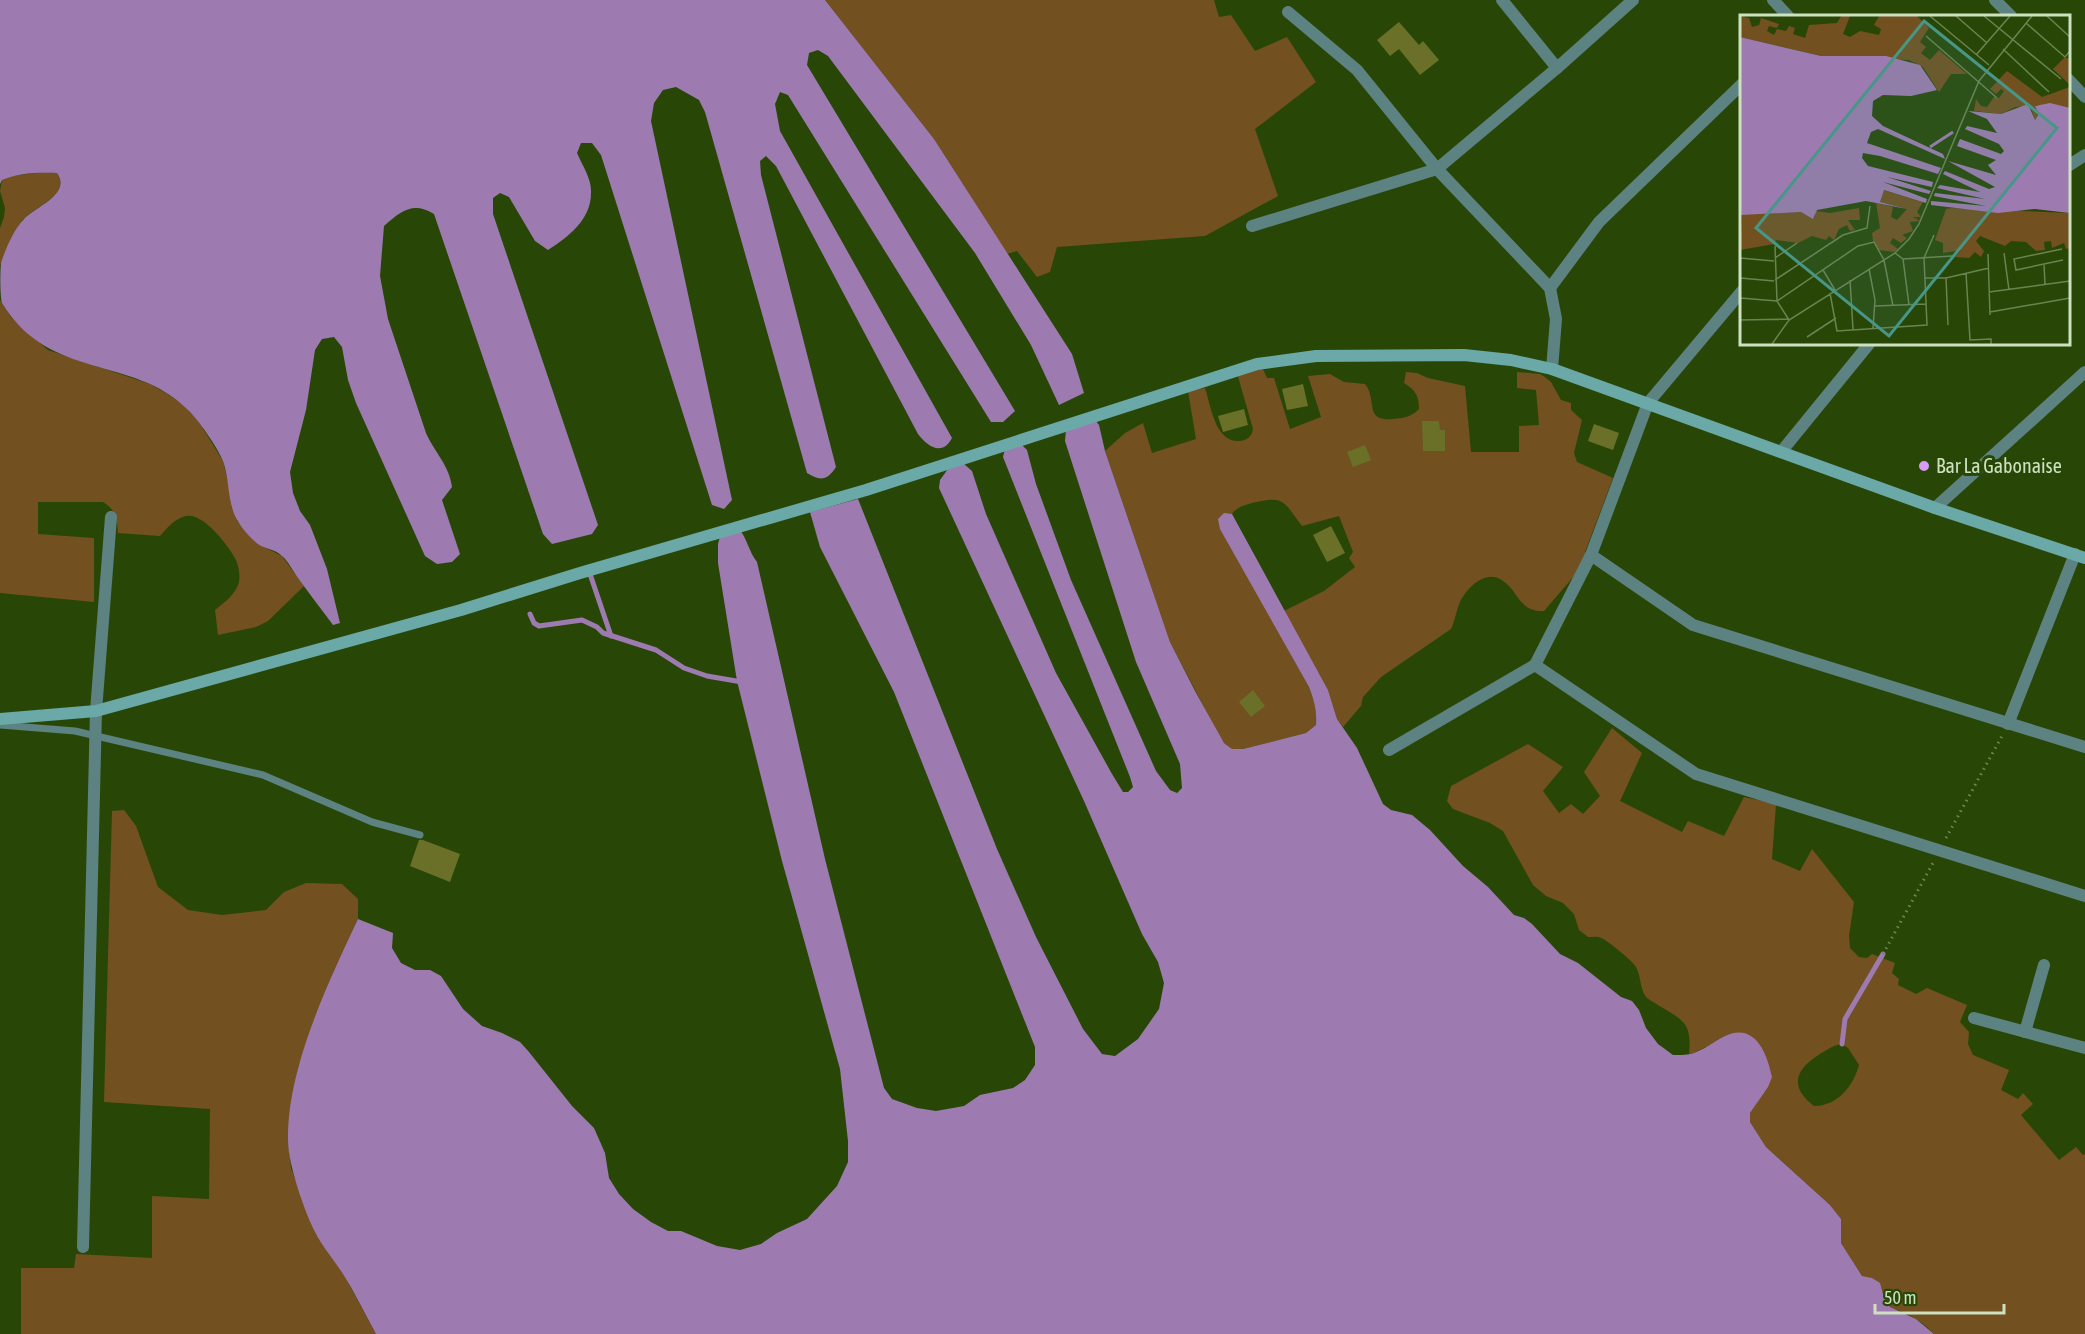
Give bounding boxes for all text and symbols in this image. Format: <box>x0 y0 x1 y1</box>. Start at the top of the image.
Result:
inset map <box>1740 15 2070 345</box>
place label: Bar La Gabonaise <box>1936 454 2062 477</box>
marker: Bar La Gabonaise <box>1917 459 1931 473</box>
scale bar <box>1875 1277 2004 1315</box>
text: 50 m <box>1884 1287 1916 1308</box>

